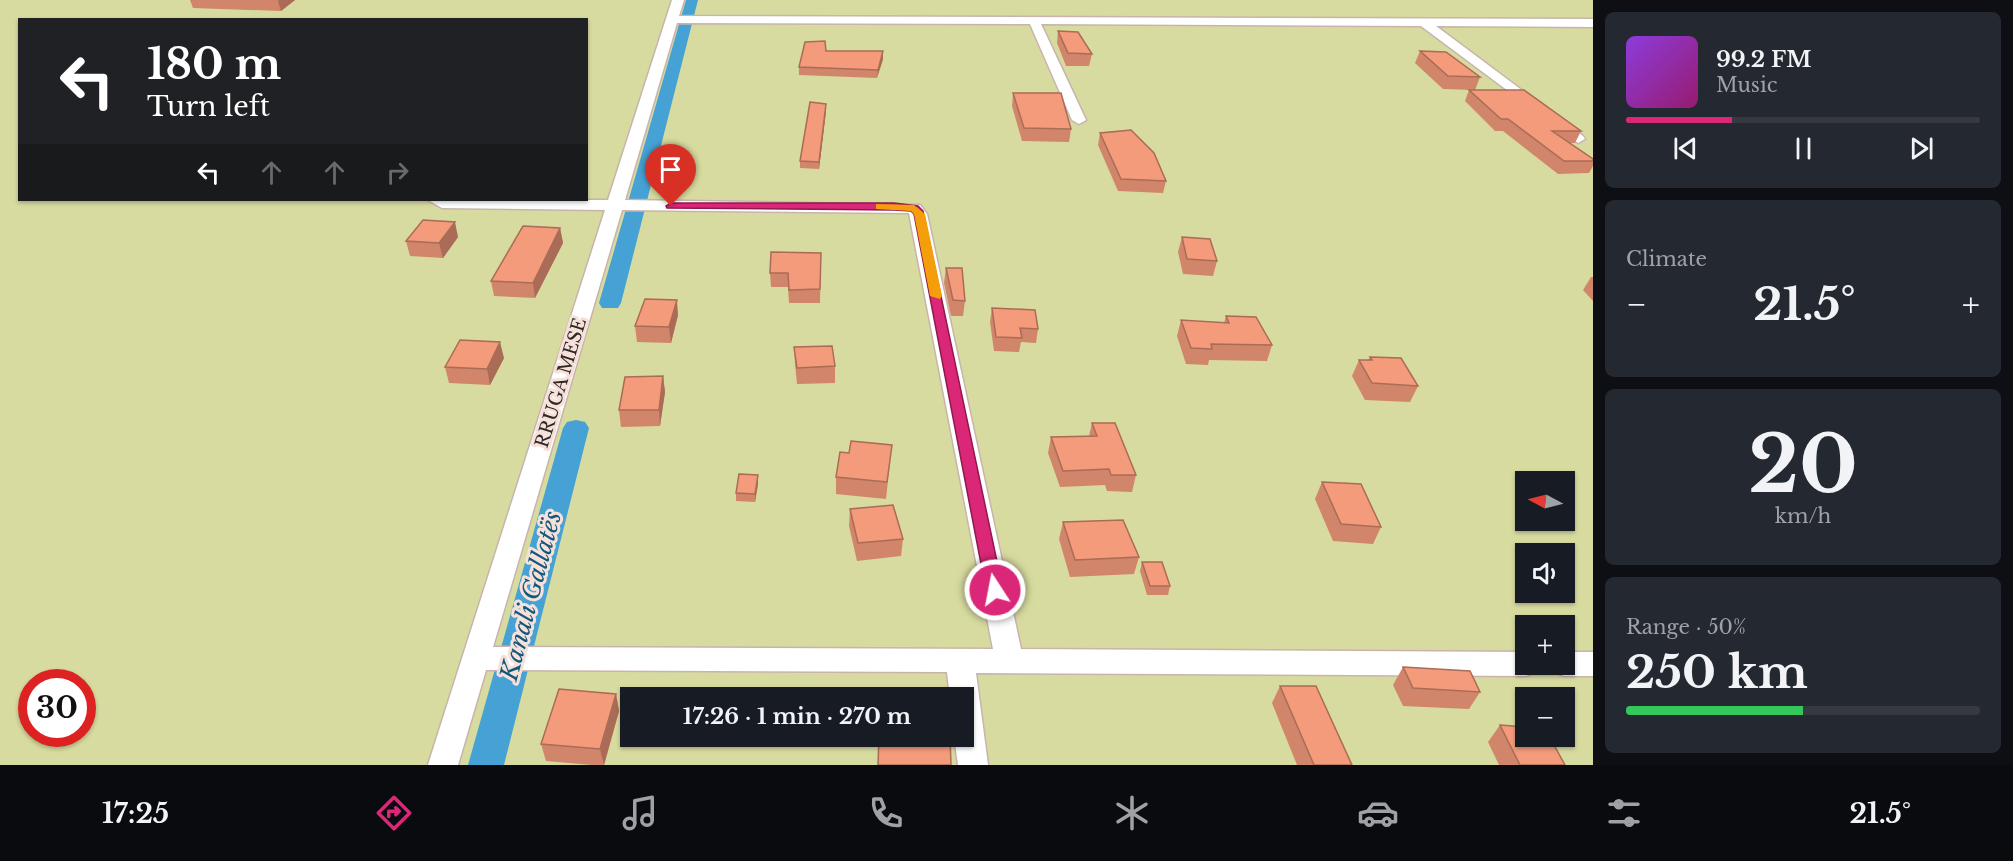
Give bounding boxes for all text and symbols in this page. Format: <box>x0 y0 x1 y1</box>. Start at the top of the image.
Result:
text: 180 m <box>147 38 281 90</box>
icon: left <box>48 42 126 120</box>
text: 99.2 FM <box>1716 46 1811 73</box>
text: Music <box>1716 73 1777 97</box>
text: Turn left <box>147 90 270 123</box>
icon: previous <box>1669 132 1702 165</box>
icon: pause <box>1787 132 1820 165</box>
icon: next <box>1905 132 1938 165</box>
pin <box>645 144 696 206</box>
icon: arrive <box>654 153 687 186</box>
icon: left <box>192 156 225 189</box>
icon: ahead <box>255 156 288 189</box>
icon: ahead <box>318 156 351 189</box>
icon: right <box>381 156 414 189</box>
text: Climate <box>1626 247 1707 271</box>
text: 21.5° <box>1753 276 1856 332</box>
text: − <box>1626 284 1647 325</box>
text: + <box>1962 284 1980 325</box>
street label: RRUGA MESE <box>531 316 591 450</box>
text: 20 <box>1748 416 1858 513</box>
north arrow <box>1515 471 1575 531</box>
map controls <box>1515 471 1575 747</box>
text: km/h <box>1775 504 1831 528</box>
water label: Kanali Gallatës <box>494 508 567 685</box>
button: sound <box>1515 543 1575 603</box>
position arrow <box>963 558 1027 622</box>
button: + <box>1515 615 1575 675</box>
text: Range · 50% <box>1626 615 1746 639</box>
text: 250 km <box>1626 644 1808 700</box>
speed limit sign: 30 <box>18 669 96 747</box>
button: − <box>1515 687 1575 747</box>
text: 17:26 · 1 min · 270 m <box>683 703 911 730</box>
icon: directions <box>373 792 415 834</box>
icon: music <box>619 792 661 834</box>
icon: phone <box>865 792 907 834</box>
icon: climate <box>1111 792 1153 834</box>
icon: car <box>1357 792 1399 834</box>
icon: filters <box>1603 792 1645 834</box>
text: 17:25 <box>102 797 169 830</box>
text: 21.5° <box>1849 797 1911 830</box>

